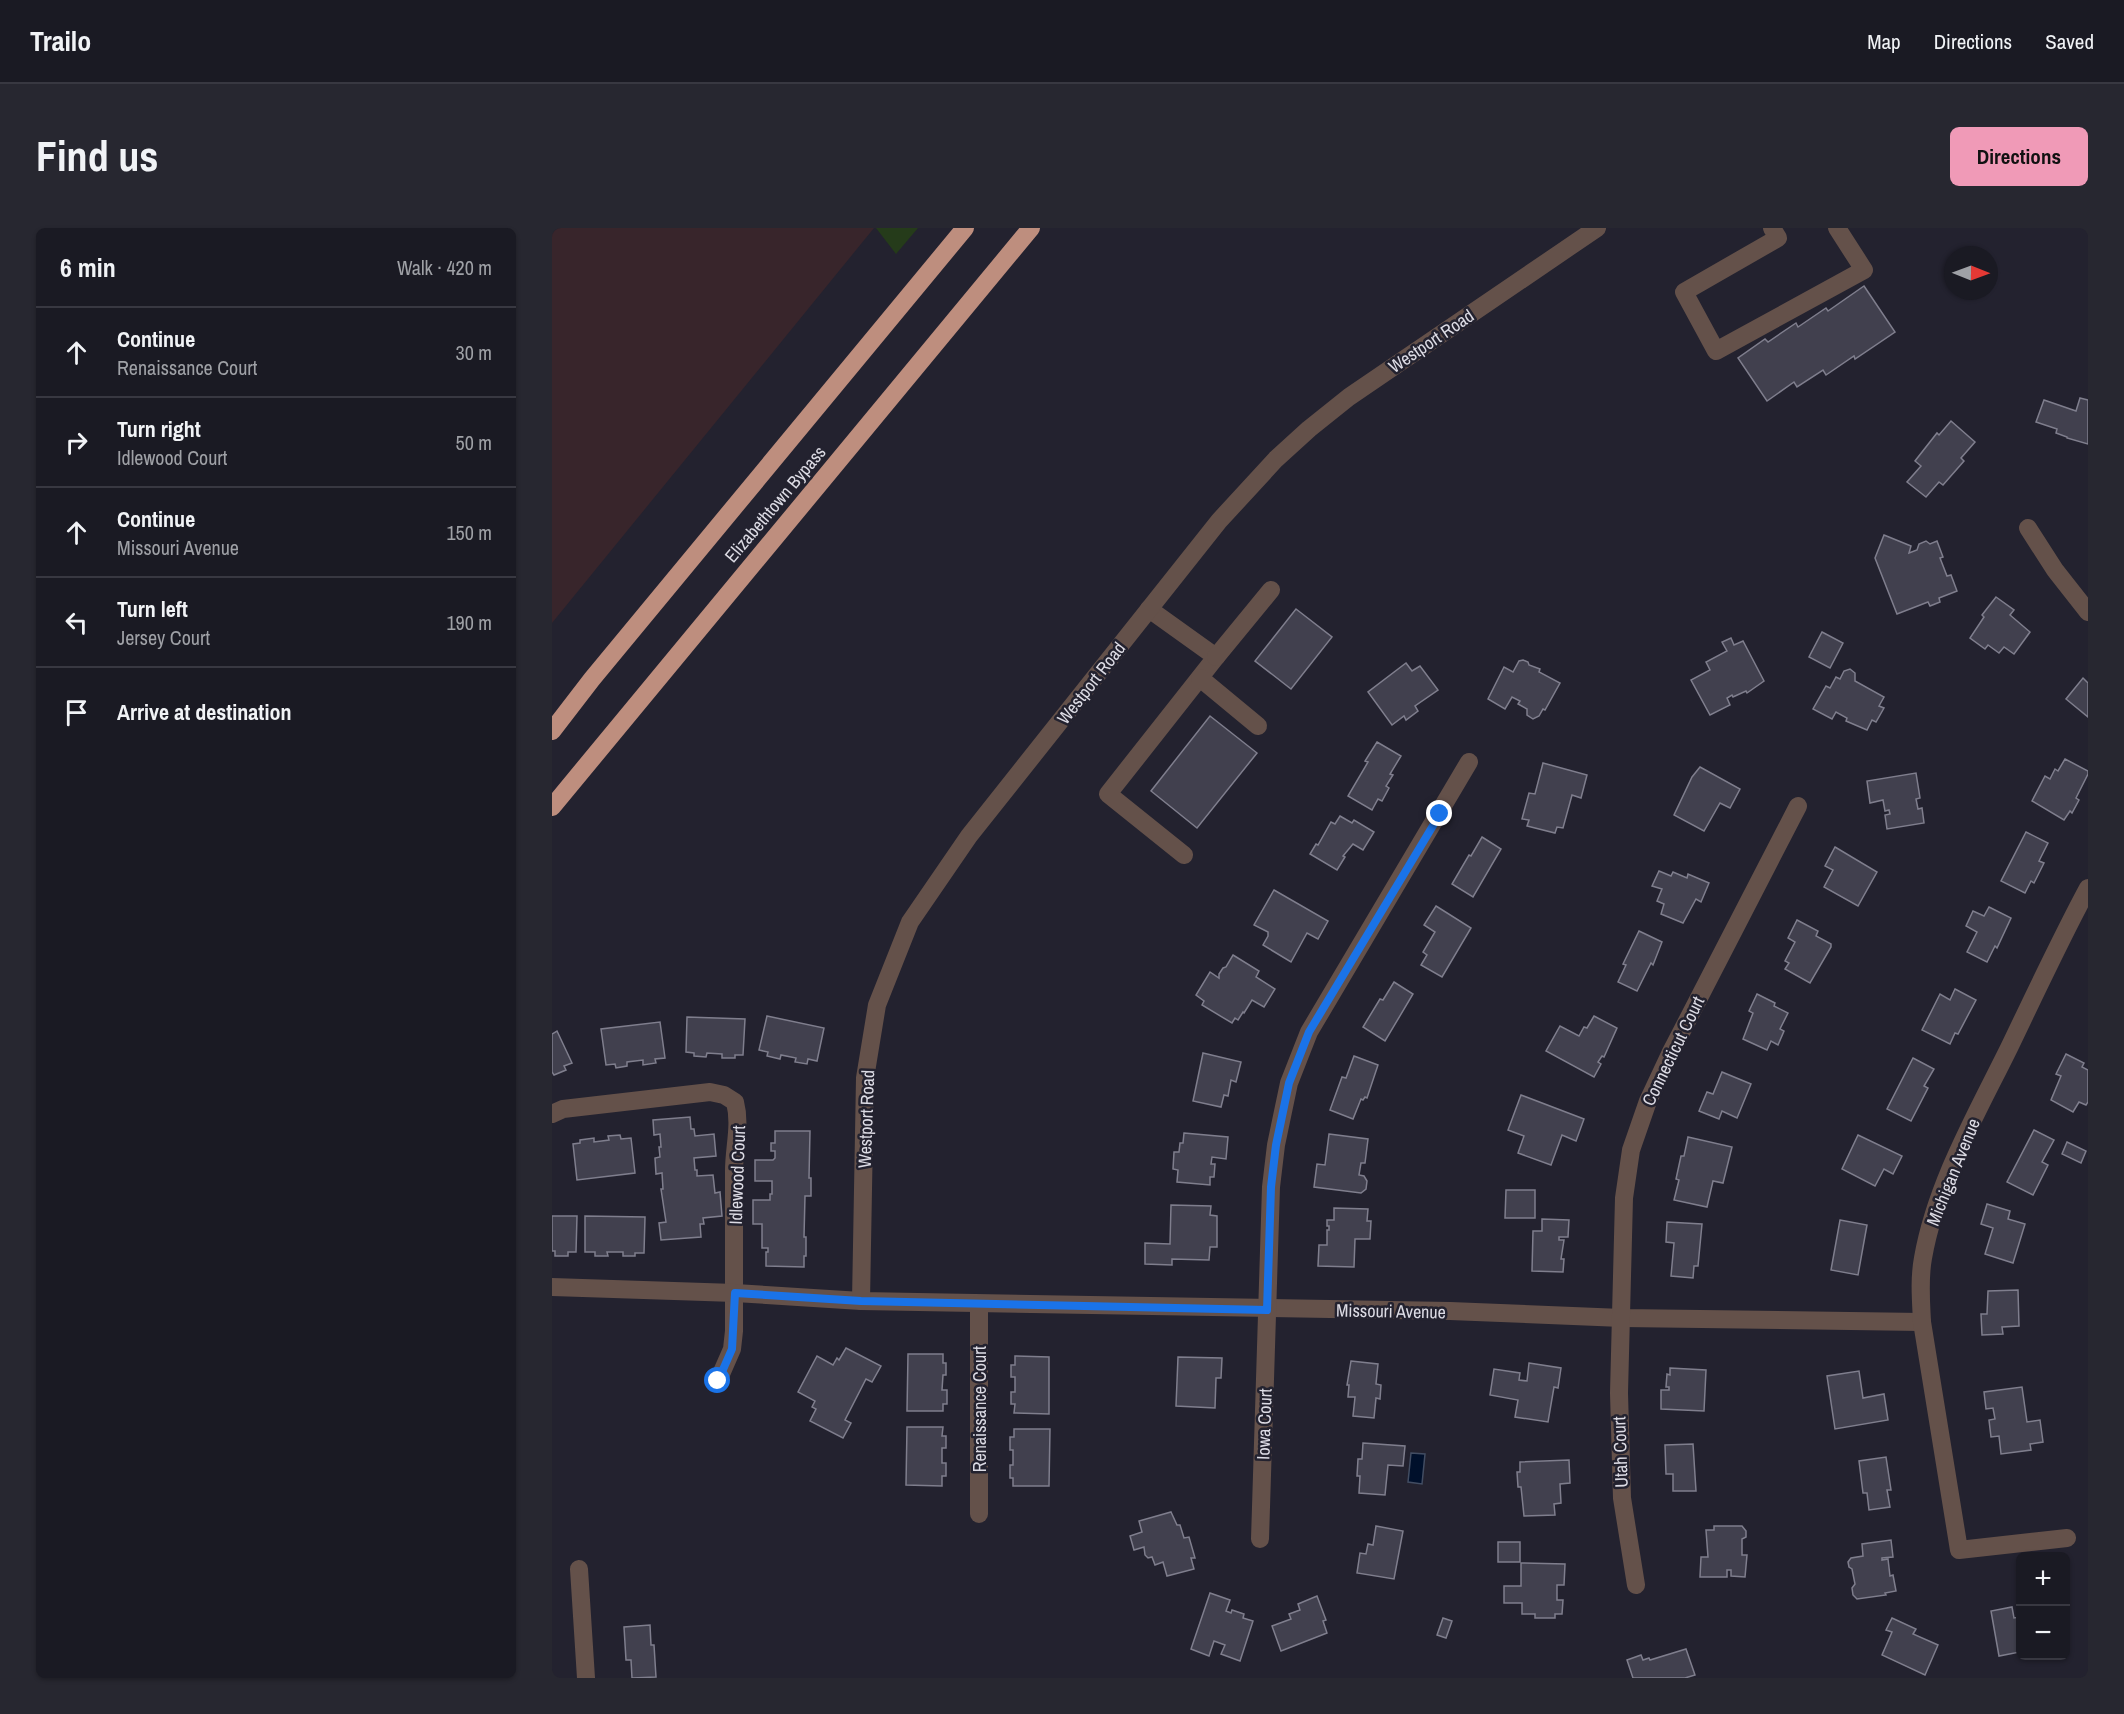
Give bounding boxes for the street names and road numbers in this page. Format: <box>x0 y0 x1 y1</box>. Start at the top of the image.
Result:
street label: Westport Road <box>1383 303 1479 379</box>
street label: Elizabethtown Bypass <box>719 440 831 568</box>
street label: Westport Road <box>1051 637 1131 729</box>
street label: Connecticut Court <box>1636 992 1710 1110</box>
street label: Westport Road <box>852 1069 880 1169</box>
street label: Michigan Avenue <box>1920 1115 1986 1229</box>
street label: Idlewood Court <box>723 1125 751 1225</box>
street label: Missouri Avenue <box>1336 1298 1446 1324</box>
street label: Renaissance Court <box>967 1346 992 1472</box>
street label: Iowa Court <box>1250 1388 1278 1460</box>
street label: Utah Court <box>1606 1416 1634 1488</box>

